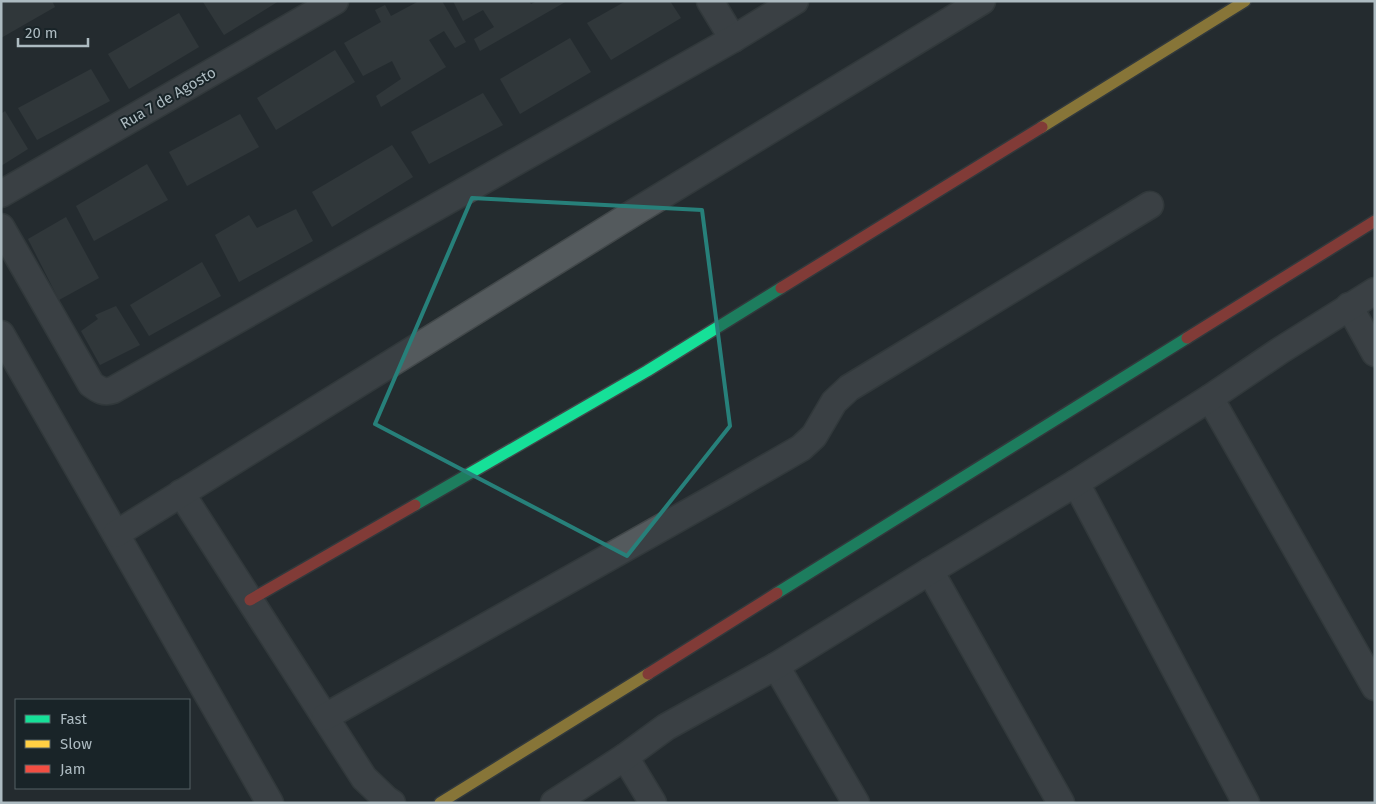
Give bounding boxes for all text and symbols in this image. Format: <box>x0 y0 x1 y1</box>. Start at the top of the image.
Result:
scale bar <box>18 15 88 47</box>
text: 20 m <box>25 24 58 42</box>
street label: Rua 7 de Agosto <box>117 63 219 133</box>
legend <box>15 699 190 789</box>
text: Fast <box>60 710 87 728</box>
text: Slow <box>60 735 92 753</box>
text: Jam <box>60 760 86 778</box>

